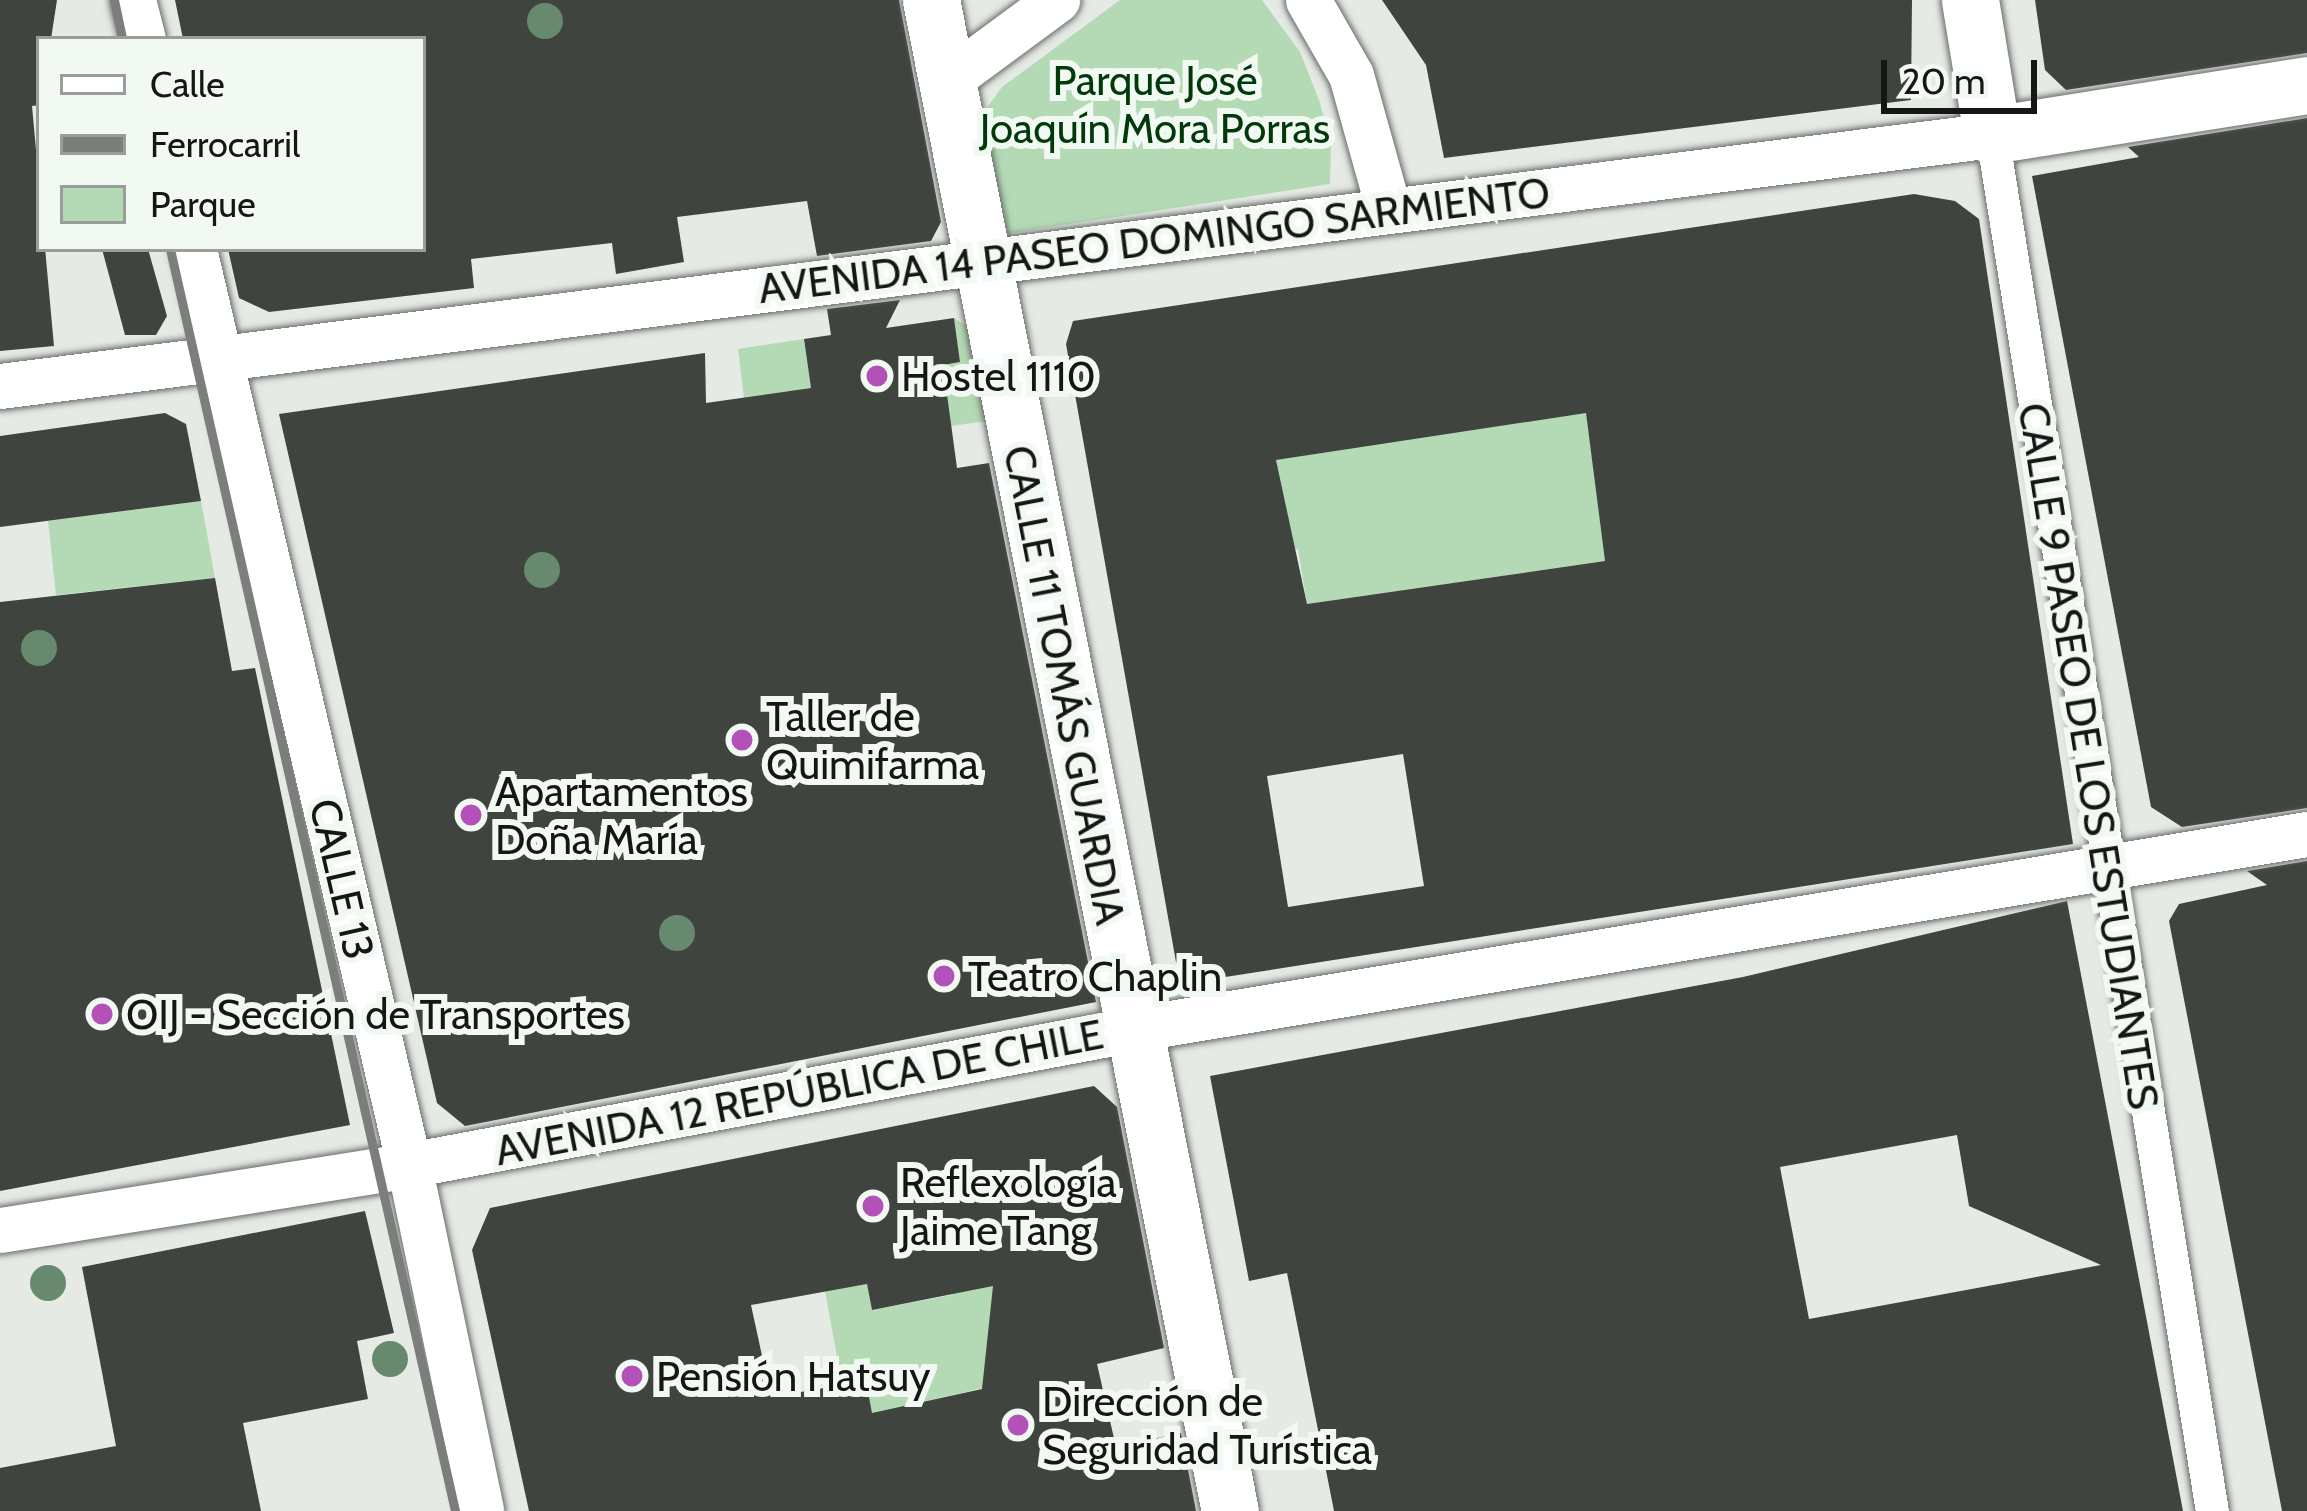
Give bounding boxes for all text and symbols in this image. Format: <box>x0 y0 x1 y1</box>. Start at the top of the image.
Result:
legend <box>36 36 426 252</box>
scale bar <box>1887 36 2043 110</box>
park label: Parque José Joaquín Mora Porras <box>980 55 1330 154</box>
text: 20 m <box>1902 59 1986 103</box>
text: Calle <box>150 62 225 106</box>
text: Ferrocarril <box>150 122 300 166</box>
street label: AVENIDA 14 PASEO DOMINGO SARMIENTO <box>755 166 1553 314</box>
text: Parque <box>150 182 256 226</box>
place label: Hostel 1110 <box>901 351 1096 401</box>
marker: Hostel 1110 <box>864 363 890 389</box>
street label: CALLE 9 PASEO DE LOS ESTUDIANTES <box>2008 399 2170 1113</box>
street label: CALLE 11 TOMÁS GUARDIA <box>994 441 1136 929</box>
place label: Taller de Quimifarma <box>766 691 979 789</box>
marker: Taller de Quimifarma <box>729 727 755 753</box>
place label: Apartamentos Doña María <box>495 766 748 864</box>
street label: CALLE 13 <box>299 794 385 964</box>
marker: Apartamentos Doña María <box>458 802 484 828</box>
place label: Teatro Chaplin <box>968 951 1222 1001</box>
marker: Teatro Chaplin <box>931 963 957 989</box>
place label: OIJ - Sección de Transportes <box>126 989 625 1039</box>
marker: OIJ - Sección de Transportes <box>89 1001 115 1027</box>
street label: AVENIDA 12 REPÚBLICA DE CHILE <box>491 1008 1107 1176</box>
place label: Reflexología Jaime Tang <box>900 1157 1117 1256</box>
marker: Reflexología Jaime Tang <box>857 1190 889 1222</box>
place label: Pensión Hatsuy <box>656 1351 931 1401</box>
marker: Pensión Hatsuy <box>619 1363 645 1389</box>
place label: Dirección de Seguridad Turística <box>1042 1376 1372 1474</box>
marker: Dirección de Seguridad Turística <box>1005 1412 1031 1438</box>

